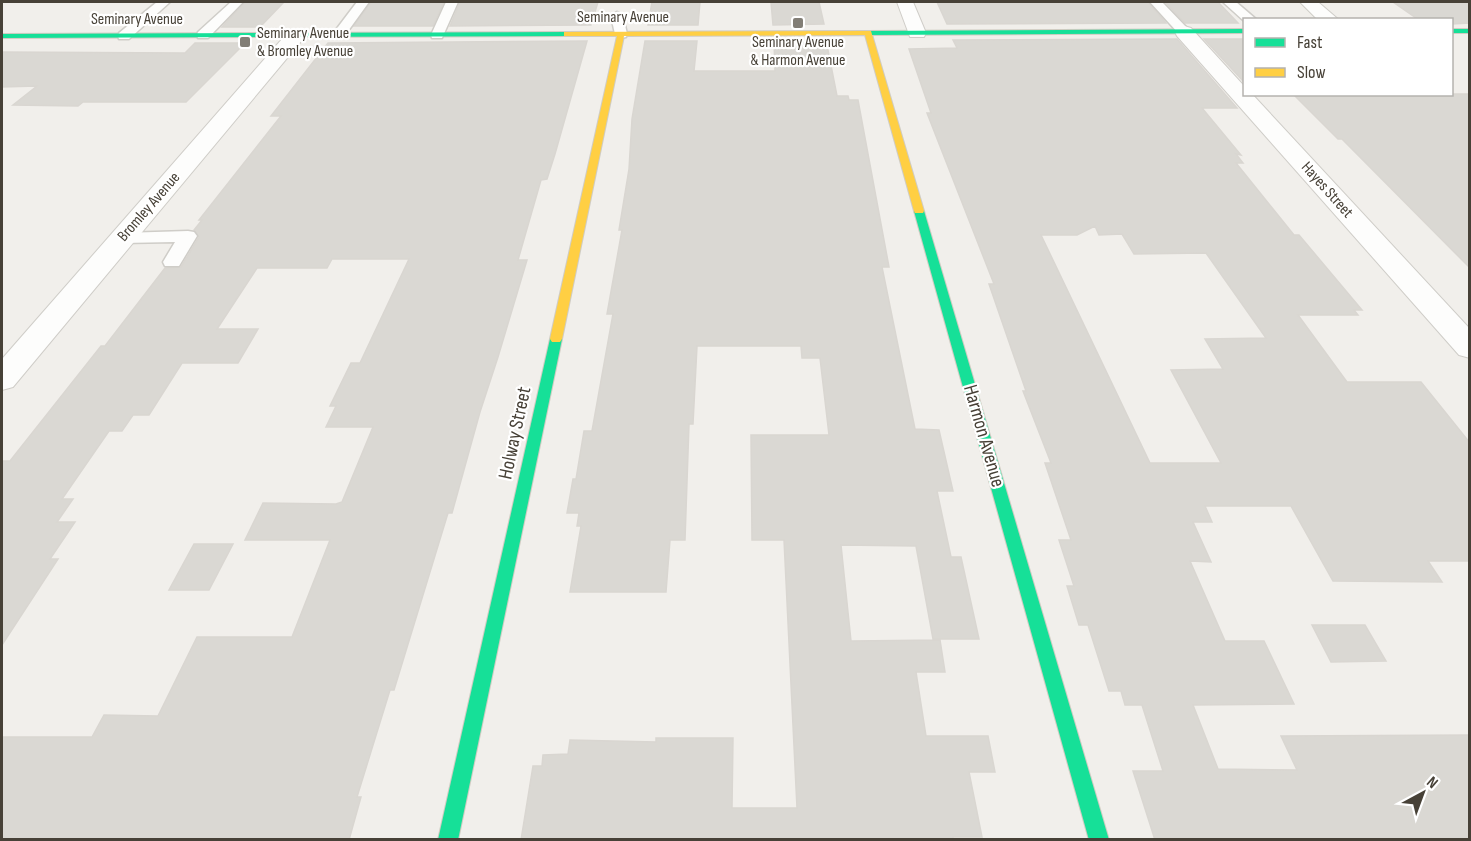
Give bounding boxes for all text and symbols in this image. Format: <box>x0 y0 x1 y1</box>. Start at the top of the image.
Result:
street label: Seminary Avenue <box>577 8 669 27</box>
street label: Seminary Avenue <box>91 10 183 29</box>
marker: Seminary Avenue & Harmon Avenue <box>791 16 805 30</box>
legend <box>1243 18 1453 96</box>
place label: Seminary Avenue & Bromley Avenue <box>257 24 353 61</box>
text: Fast <box>1297 32 1323 53</box>
place label: Seminary Avenue & Harmon Avenue <box>751 33 845 70</box>
marker: Seminary Avenue & Bromley Avenue <box>238 35 252 49</box>
text: Slow <box>1297 62 1326 83</box>
street label: Hayes Street <box>1297 158 1357 222</box>
street label: Bromley Avenue <box>114 168 184 246</box>
street label: Harmon Avenue <box>958 382 1010 490</box>
street label: Holway Street <box>494 385 536 481</box>
north arrow <box>1393 763 1453 823</box>
text: N <box>1422 773 1441 793</box>

